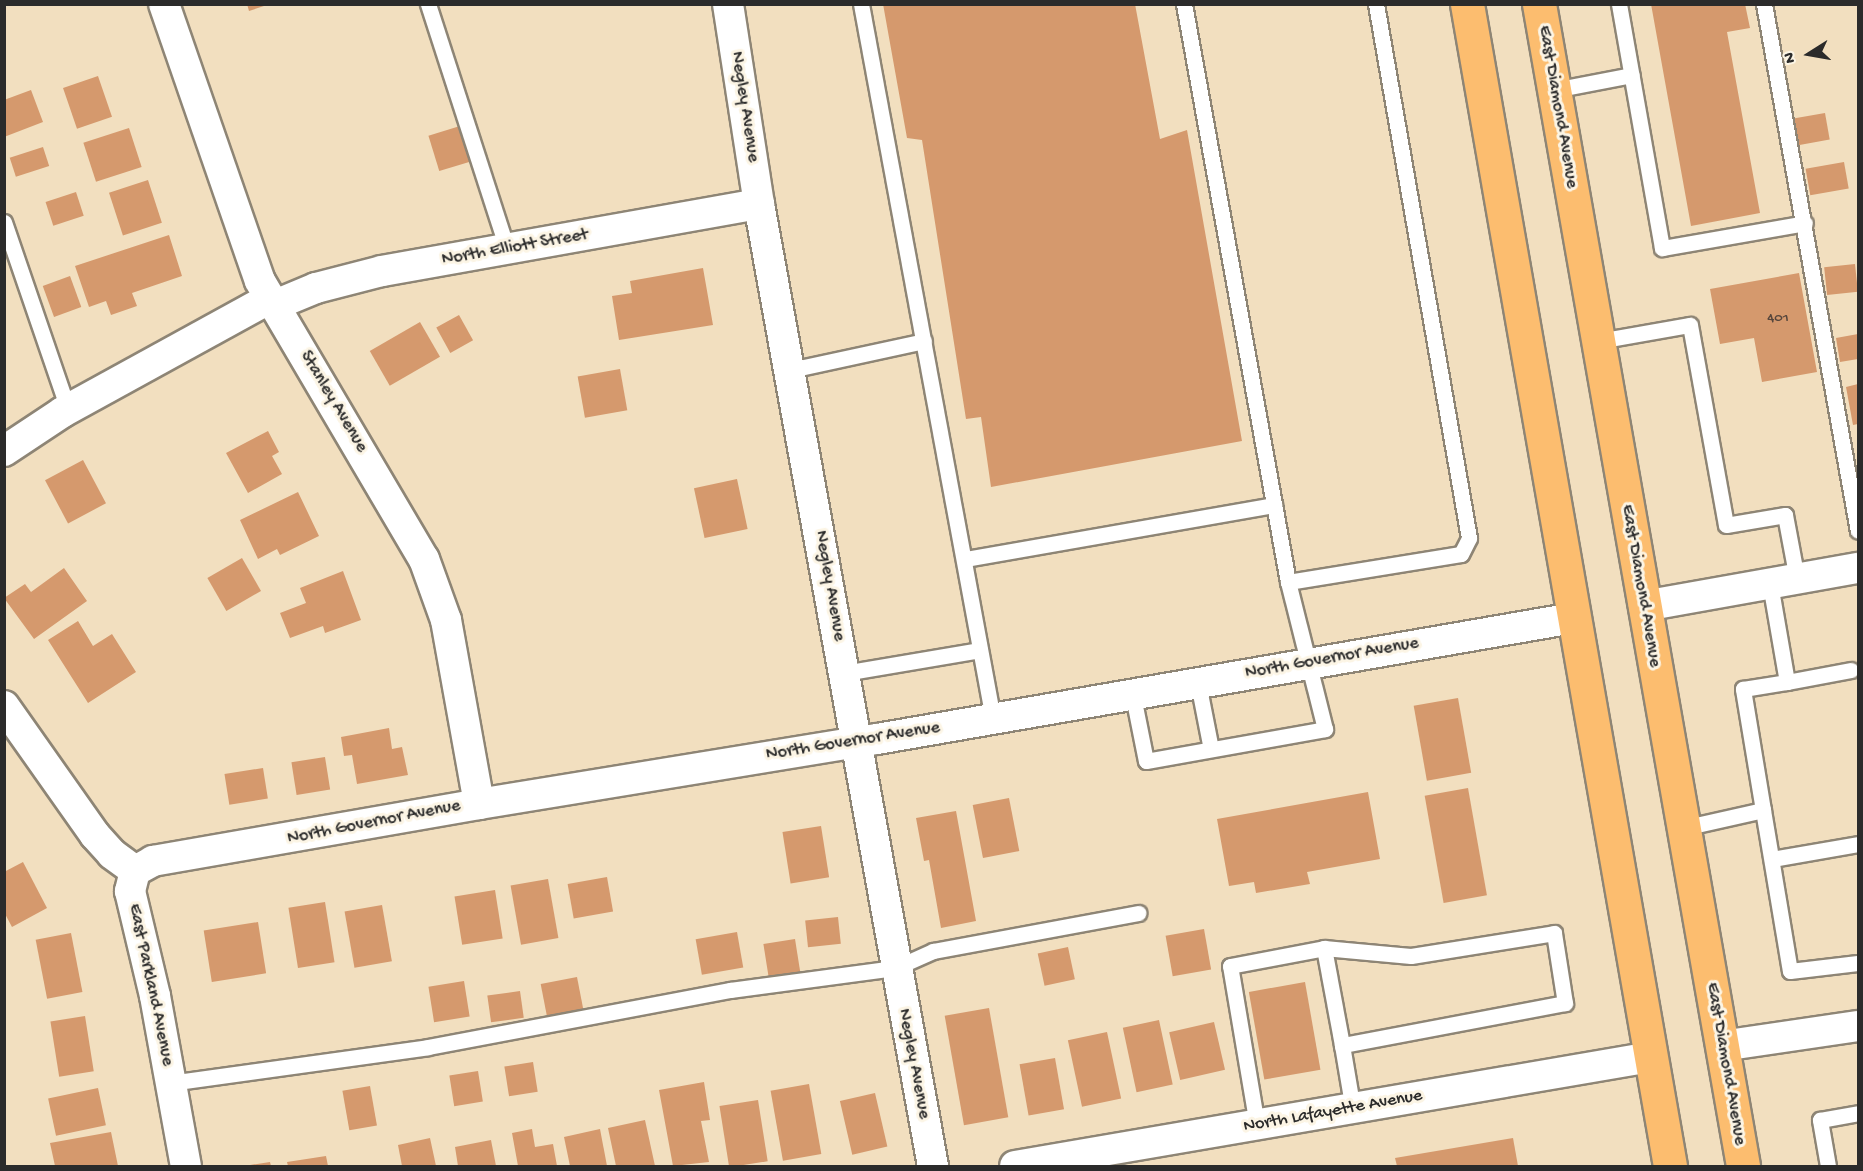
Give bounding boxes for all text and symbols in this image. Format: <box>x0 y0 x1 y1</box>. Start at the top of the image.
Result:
street label: East Diamond Avenue <box>1532 24 1582 190</box>
north arrow <box>1779 24 1839 84</box>
street label: Negley Avenue <box>725 50 763 164</box>
text: N <box>1781 51 1801 64</box>
street label: North Elliott Street <box>440 225 590 271</box>
house number: 401 <box>1767 310 1789 328</box>
street label: Stanley Avenue <box>294 347 372 457</box>
street label: East Diamond Avenue <box>1615 503 1665 669</box>
street label: Negley Avenue <box>809 529 849 643</box>
street label: North Governor Avenue <box>1244 633 1420 685</box>
street label: North Governor Avenue <box>765 718 941 766</box>
street label: North Governor Avenue <box>286 796 462 850</box>
street label: East Parkland Avenue <box>122 902 178 1068</box>
street label: East Diamond Avenue <box>1700 981 1750 1147</box>
street label: Negley Avenue <box>892 1007 934 1121</box>
street label: North Lafayette Avenue <box>1242 1086 1424 1138</box>

